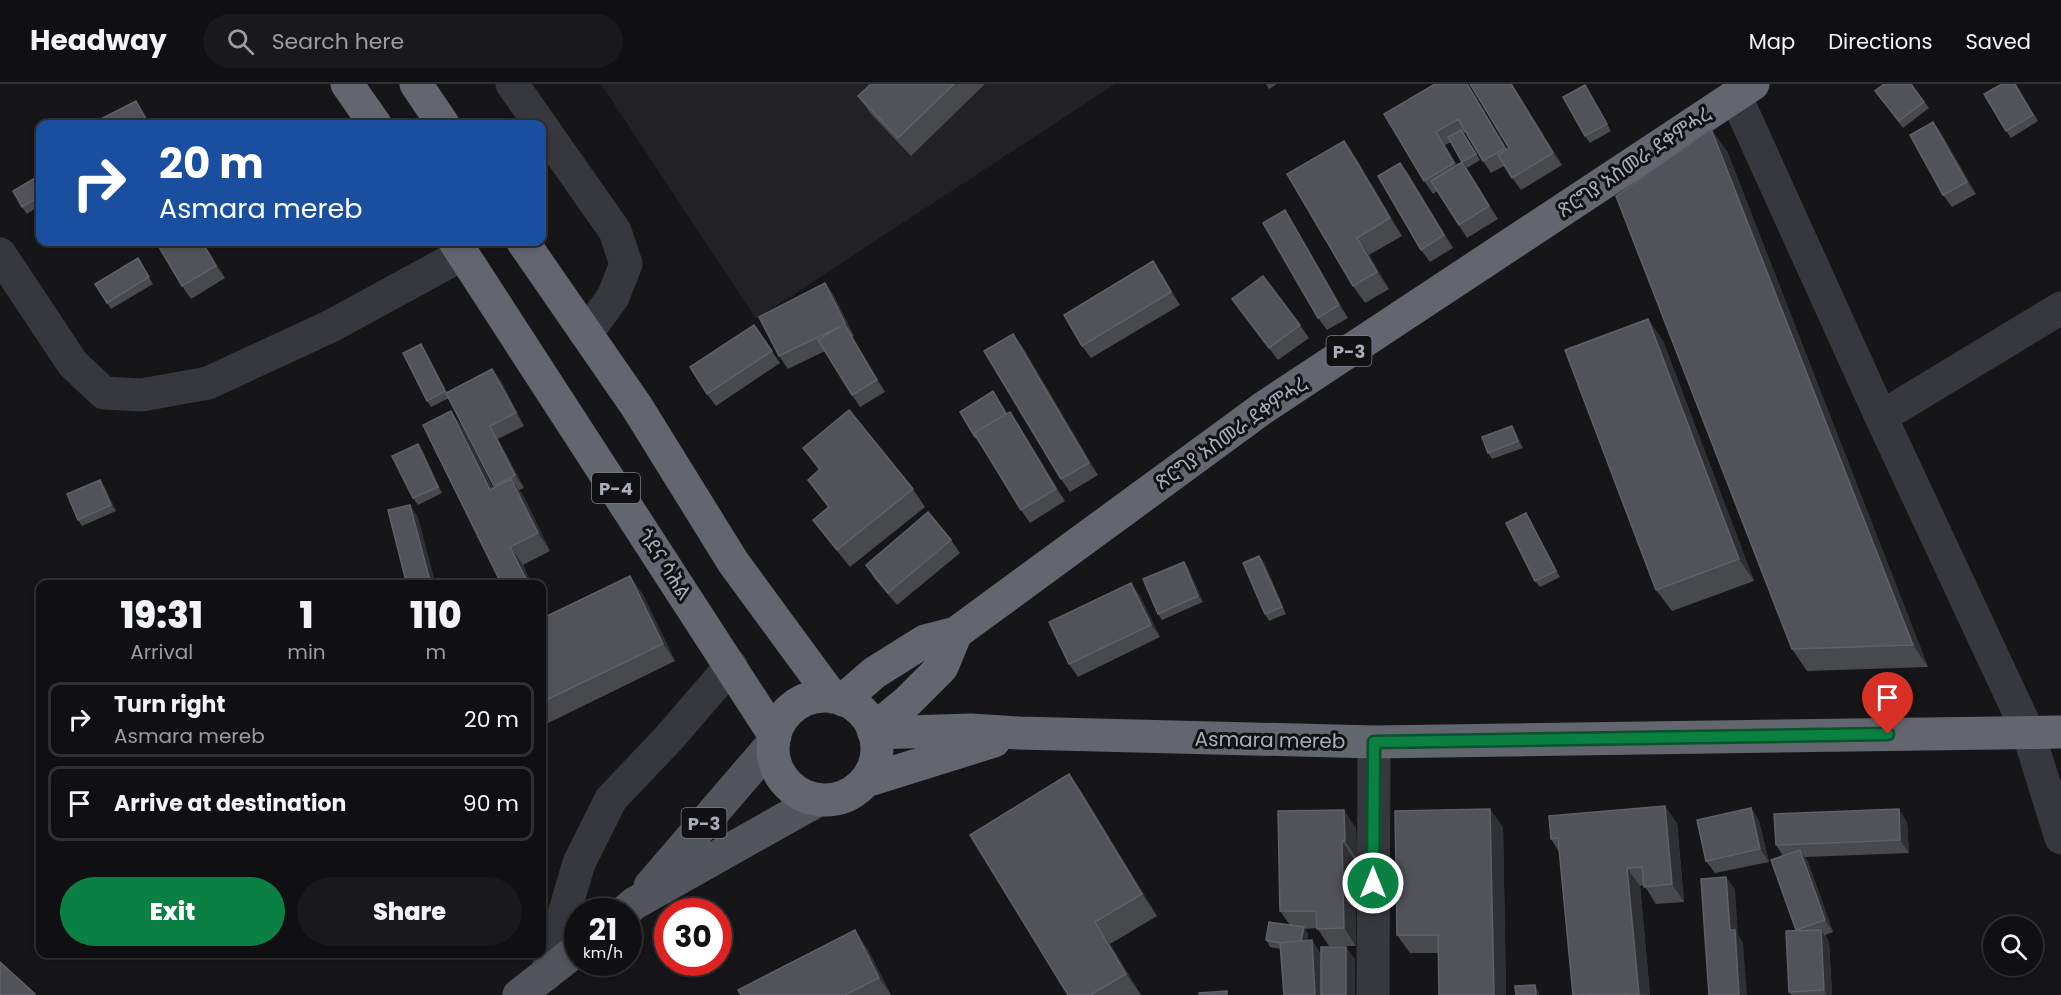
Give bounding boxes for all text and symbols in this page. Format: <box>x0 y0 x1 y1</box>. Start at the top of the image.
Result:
search box <box>203 14 623 68</box>
text: Headway <box>30 21 167 60</box>
icon: search <box>224 25 257 58</box>
text: Search here <box>272 26 404 57</box>
text: Map <box>1749 27 1795 56</box>
text: Directions <box>1828 27 1932 56</box>
text: Saved <box>1965 27 2031 56</box>
street label: ጽርግያ አስመራ ደቀምሓረ <box>1552 100 1716 224</box>
text: 20 m <box>159 134 264 193</box>
icon: right <box>60 144 138 222</box>
text: Asmara mereb <box>159 190 363 227</box>
road number: P-3 <box>1326 336 1372 366</box>
street label: ጽርግያ አስመራ ደቀምሓረ <box>1149 370 1313 496</box>
road number: P-4 <box>592 473 640 503</box>
street label: ጎደና ሳሕል <box>632 523 698 605</box>
text: 19:31 <box>120 590 203 641</box>
text: 1 <box>300 590 313 641</box>
text: 110 <box>410 590 462 641</box>
text: Arrival <box>130 638 193 666</box>
text: min <box>287 638 326 666</box>
text: m <box>426 638 446 666</box>
pin <box>1862 672 1913 734</box>
icon: arrive <box>1871 681 1904 714</box>
text: Turn right <box>114 689 225 720</box>
icon: right <box>63 703 96 736</box>
text: 20 m <box>464 704 519 735</box>
text: Asmara mereb <box>114 722 265 750</box>
street label: Asmara mereb <box>1194 725 1346 755</box>
icon: arrive <box>63 787 96 820</box>
text: Arrive at destination <box>114 788 346 819</box>
text: 90 m <box>463 788 519 819</box>
road number: P-3 <box>682 808 726 838</box>
position arrow <box>1341 851 1405 915</box>
button: Exit <box>60 877 285 946</box>
button: Share <box>297 877 522 946</box>
speed limit sign: 30 <box>654 898 732 976</box>
text: 21 <box>589 908 617 951</box>
map controls <box>1983 916 2043 976</box>
button: search <box>1983 916 2043 976</box>
text: km/h <box>583 942 623 963</box>

